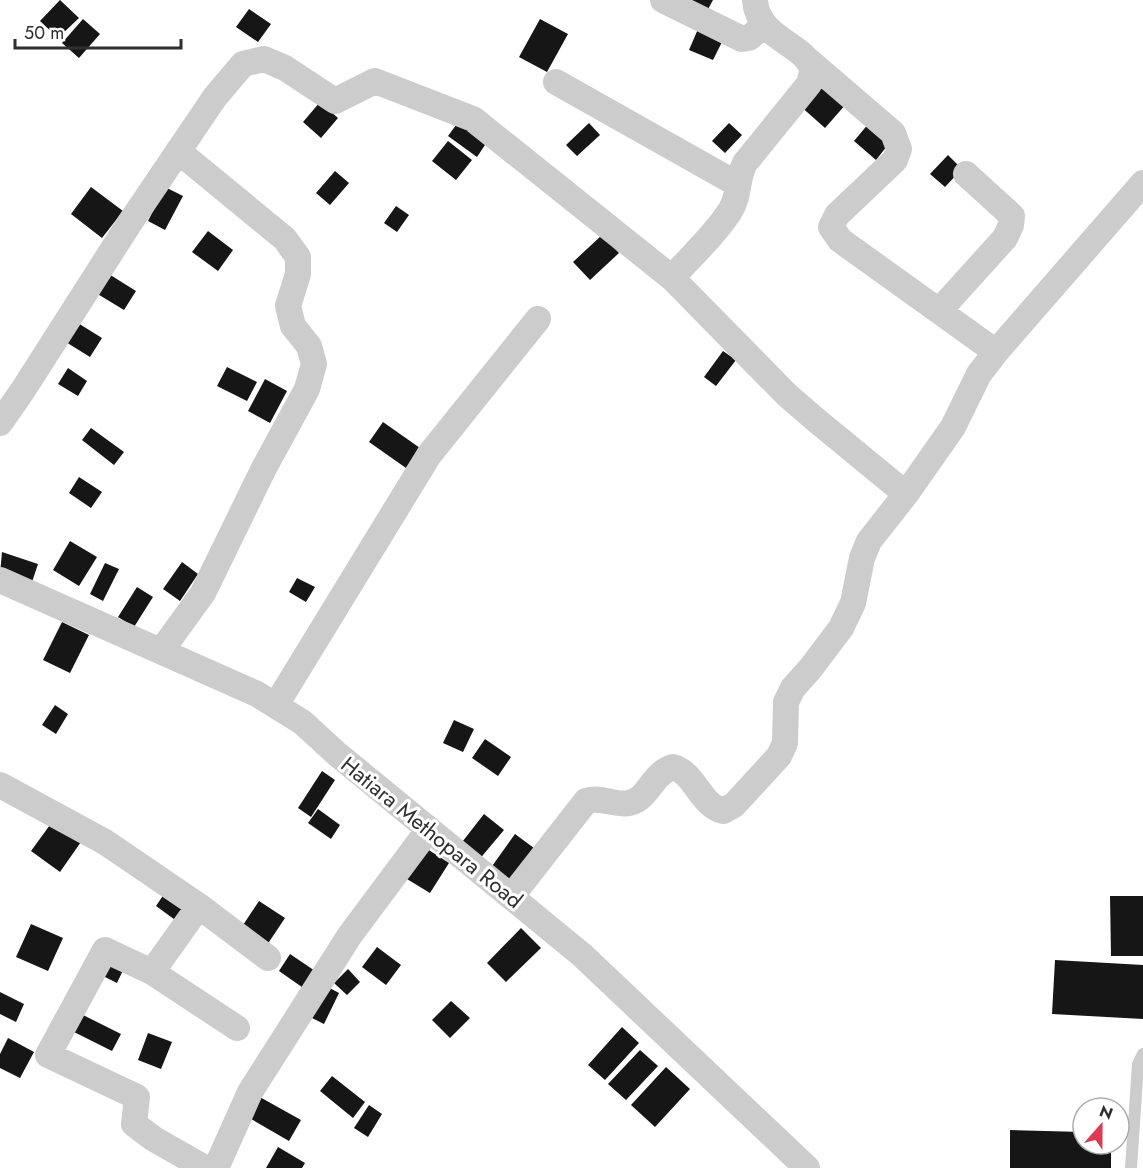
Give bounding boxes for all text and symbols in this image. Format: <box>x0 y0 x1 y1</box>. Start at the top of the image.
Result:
scale bar <box>15 12 182 50</box>
text: 50 m <box>24 20 64 46</box>
street label: Hatiara Methopara Road <box>334 748 530 916</box>
north arrow <box>1071 1096 1131 1156</box>
text: N <box>1096 1099 1116 1125</box>

